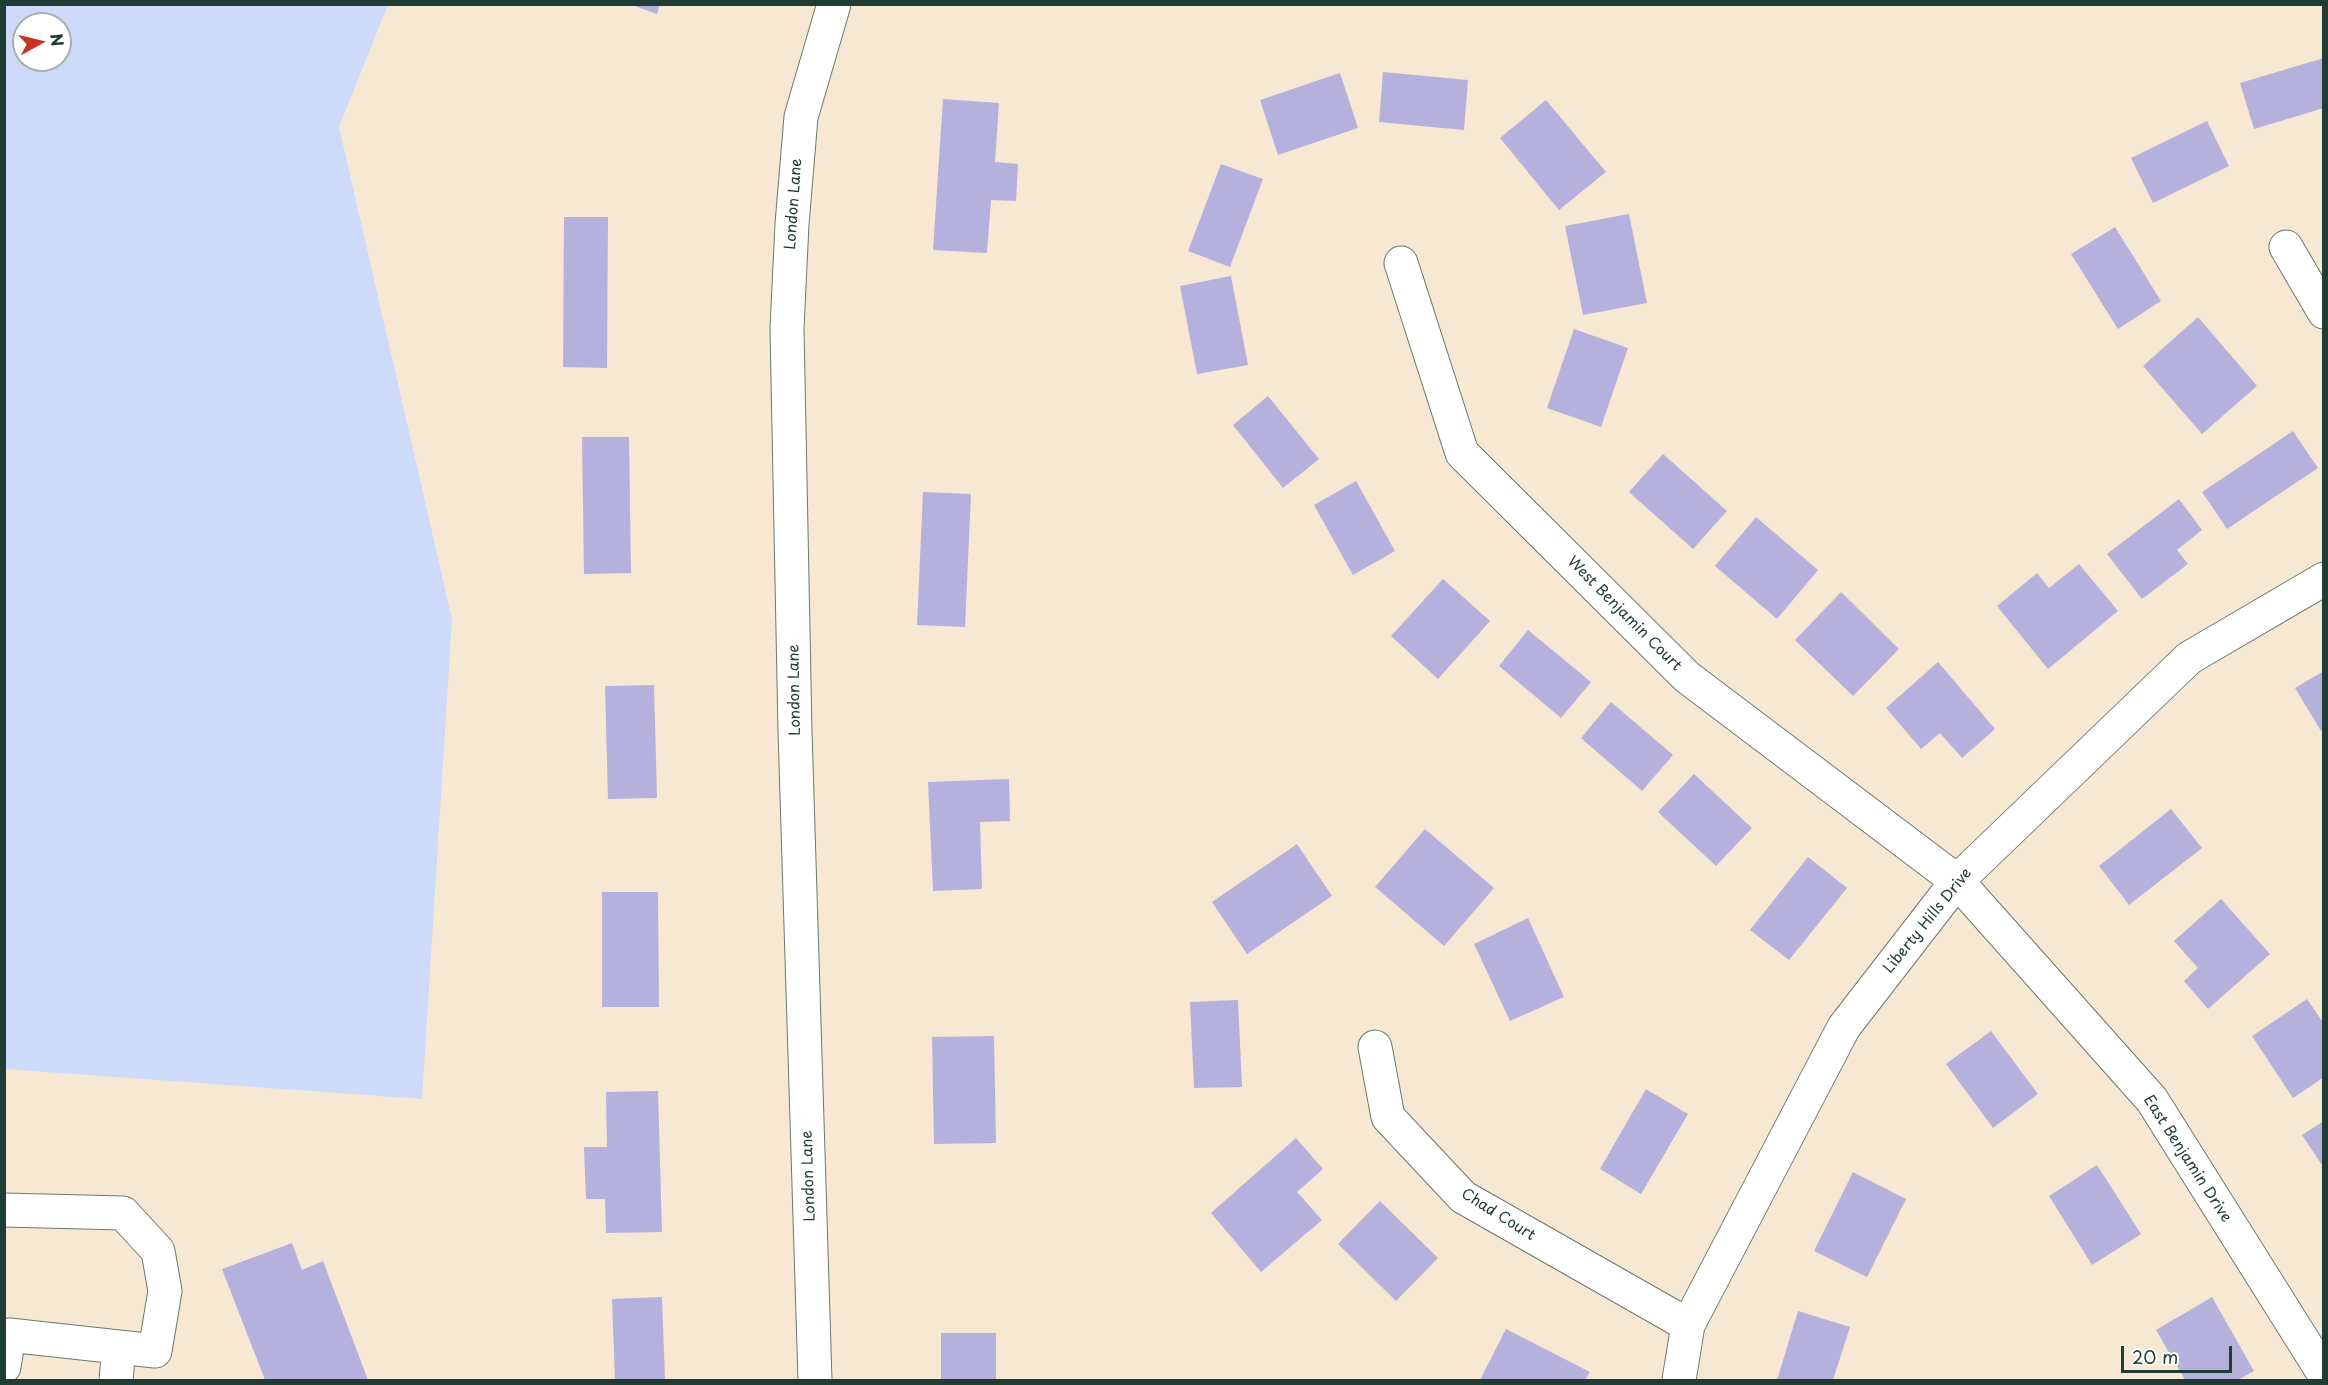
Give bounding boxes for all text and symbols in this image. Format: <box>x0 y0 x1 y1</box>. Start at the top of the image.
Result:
north arrow <box>12 12 72 72</box>
text: N <box>45 32 71 48</box>
street label: London Lane <box>782 158 806 250</box>
street label: West Benjamin Court <box>1563 553 1685 675</box>
street label: London Lane <box>785 644 805 736</box>
street label: Liberty Hills Drive <box>1880 865 1976 977</box>
street label: East Benjamin Drive <box>2139 1092 2235 1226</box>
street label: London Lane <box>798 1130 820 1222</box>
street label: Chad Court <box>1458 1185 1538 1245</box>
scale bar <box>2124 1334 2235 1372</box>
text: 20 m <box>2132 1343 2178 1370</box>

